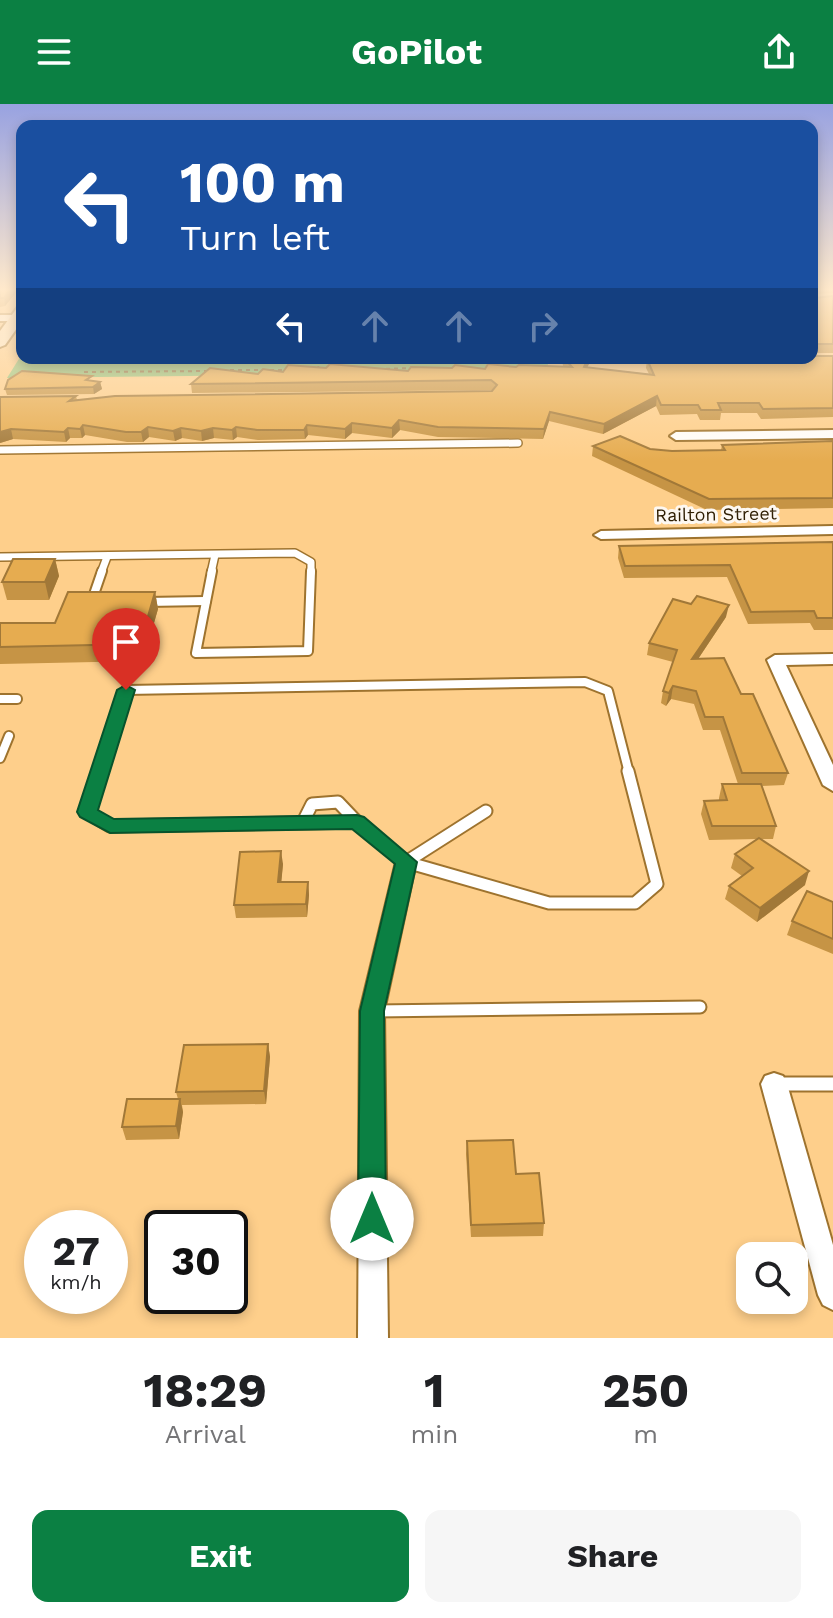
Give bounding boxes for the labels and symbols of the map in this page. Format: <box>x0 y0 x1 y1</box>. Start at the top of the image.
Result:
street label: Railton Street <box>655 502 778 526</box>
pin <box>92 608 160 690</box>
position arrow <box>330 1177 414 1261</box>
speed limit sign: 30 <box>144 1210 248 1314</box>

